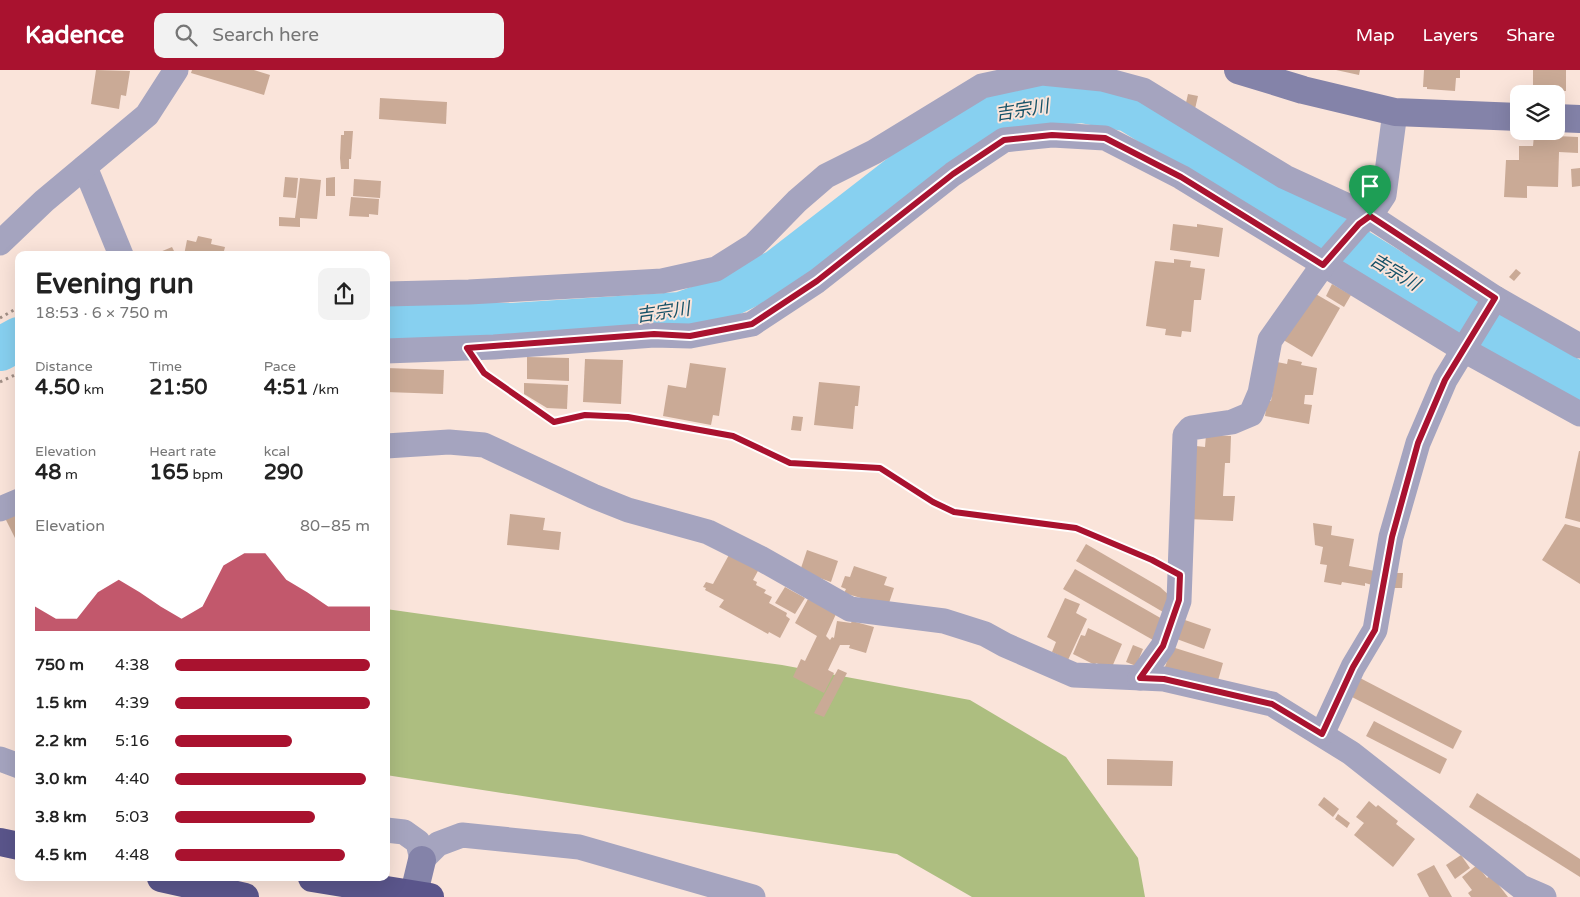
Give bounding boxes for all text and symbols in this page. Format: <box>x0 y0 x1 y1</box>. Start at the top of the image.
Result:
search box <box>154 13 504 58</box>
text: Kadence <box>25 21 124 50</box>
icon: search <box>172 21 200 49</box>
text: Search here <box>212 24 319 46</box>
text: Map <box>1356 24 1395 46</box>
text: Layers <box>1423 24 1478 46</box>
text: Share <box>1506 24 1555 46</box>
map controls <box>1510 85 1565 140</box>
button: layers <box>1510 85 1565 140</box>
water label: 吉宗川 <box>994 95 1052 125</box>
pin <box>1349 165 1391 216</box>
icon: arrive <box>1356 172 1384 200</box>
water label: 吉宗川 <box>1366 249 1426 296</box>
text: Evening run <box>35 267 194 301</box>
button: share <box>318 268 370 320</box>
water label: 吉宗川 <box>635 297 693 327</box>
text: 18:53 · 6 × 750 m <box>35 303 168 323</box>
text: Distance <box>35 358 93 375</box>
text: Time <box>149 358 182 375</box>
text: Pace <box>264 358 296 375</box>
text: 4.50 <box>35 375 80 400</box>
text: 21:50 <box>149 375 208 400</box>
text: 4:51 <box>264 375 309 400</box>
text: km <box>80 381 104 398</box>
text: /km <box>309 381 339 398</box>
text: Elevation <box>35 443 96 460</box>
text: Heart rate <box>149 443 216 460</box>
text: kcal <box>264 443 290 460</box>
text: 48 <box>35 460 61 485</box>
text: 165 <box>149 460 189 485</box>
text: 290 <box>264 460 303 485</box>
text: m <box>61 466 78 483</box>
text: bpm <box>189 466 223 483</box>
text: Elevation <box>35 516 105 536</box>
text: 80–85 m <box>300 516 370 536</box>
text: 750 m <box>35 655 84 675</box>
text: 4:38 <box>115 655 149 675</box>
text: 1.5 km <box>35 693 87 713</box>
text: 4:39 <box>115 693 149 713</box>
text: 2.2 km <box>35 731 87 751</box>
text: 5:16 <box>115 731 149 751</box>
text: 3.0 km <box>35 769 87 789</box>
text: 4:40 <box>115 769 149 789</box>
text: 3.8 km <box>35 807 87 827</box>
text: 5:03 <box>115 807 149 827</box>
text: 4.5 km <box>35 845 87 865</box>
text: 4:48 <box>115 845 149 865</box>

